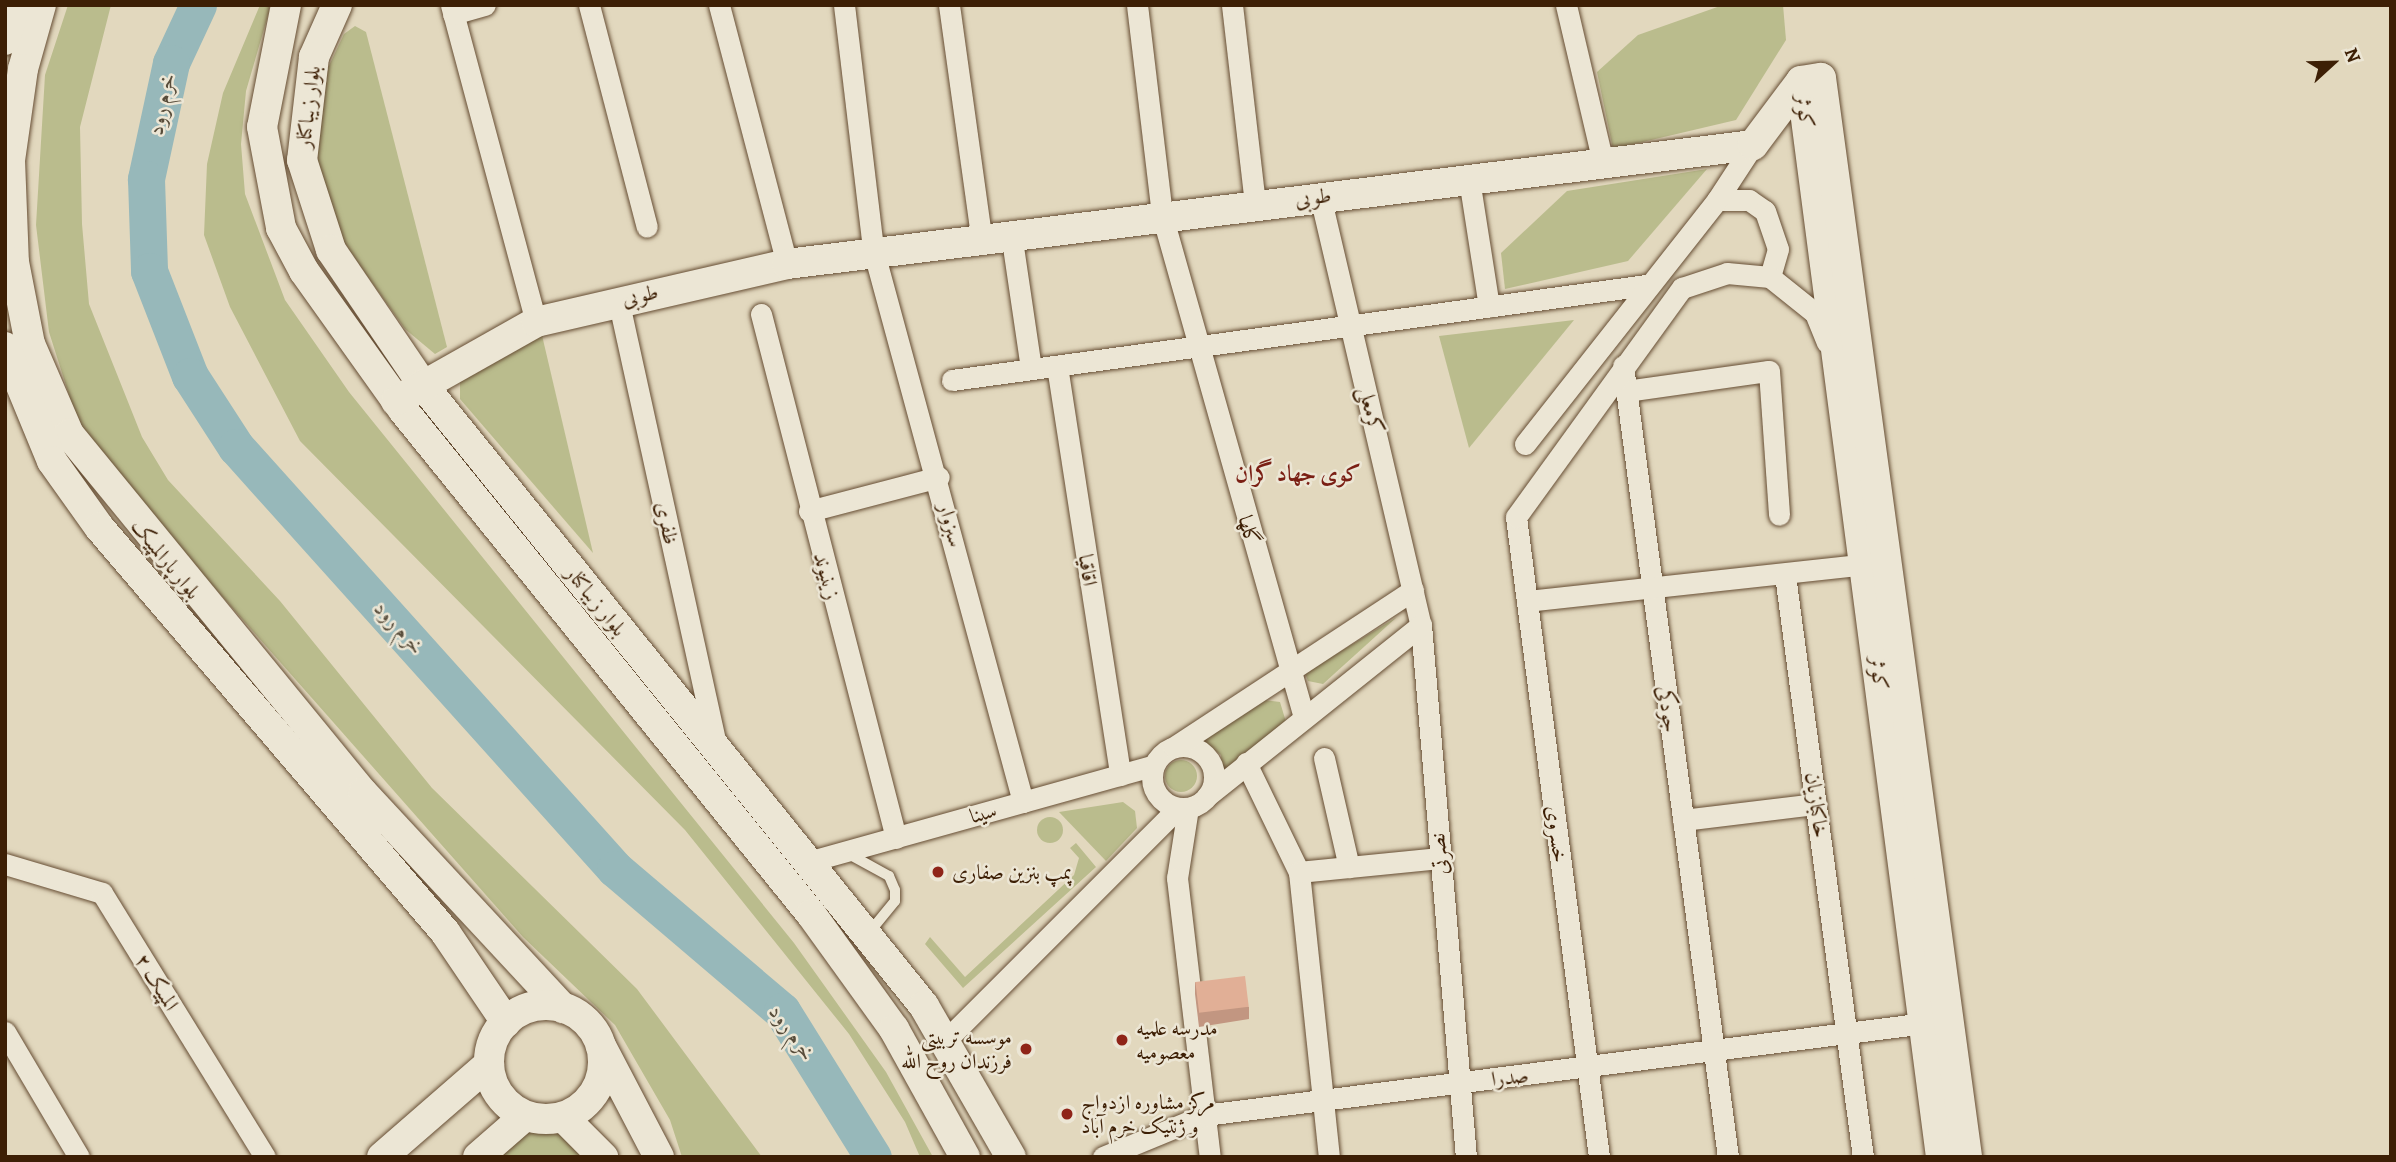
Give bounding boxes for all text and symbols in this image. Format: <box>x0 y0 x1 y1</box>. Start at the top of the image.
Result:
north arrow <box>2298 28 2368 98</box>
text: N <box>2338 44 2367 66</box>
street label: بلوار زیباکنار <box>290 64 326 150</box>
water label: خرم رود <box>142 70 182 138</box>
street label: کوثر <box>1790 93 1820 129</box>
street label: طوبی <box>1293 182 1333 212</box>
street label: طوبی <box>620 279 660 311</box>
street label: کرمعلی <box>1353 384 1389 436</box>
district label: کوی جهاد گران <box>1235 460 1361 488</box>
street label: ظفری <box>650 499 684 547</box>
street label: سبزوار <box>933 500 969 550</box>
street label: گلها <box>1233 512 1265 548</box>
street label: بلوار پارالمپیک <box>126 514 206 604</box>
street label: زینیوند <box>809 550 845 602</box>
street label: اقاقیا <box>1073 552 1103 588</box>
street label: بلوار زیباکنار <box>560 561 632 641</box>
water label: خرم رود <box>368 595 430 661</box>
street label: کوثر <box>1864 655 1894 691</box>
street label: جودکی <box>1652 684 1684 734</box>
street label: خاکبازیان <box>1800 771 1834 839</box>
street label: سینا <box>967 797 999 829</box>
street label: خسروی <box>1541 804 1573 864</box>
street label: نصرتی <box>1425 832 1453 876</box>
place label: پمپ بنزین صفاری <box>952 859 1072 885</box>
marker: پمپ بنزین صفاری <box>930 864 946 880</box>
street label: المپیک ۲ <box>130 949 184 1015</box>
water label: خرم رود <box>762 999 822 1067</box>
place label: مدرسه علمیه معصومیه <box>1136 1015 1218 1065</box>
place label: موسسه تربیتی فرزندان روح الله <box>901 1024 1012 1074</box>
marker: مدرسه علمیه معصومیه <box>1114 1032 1130 1048</box>
marker: موسسه تربیتی فرزندان روح الله <box>1018 1041 1034 1057</box>
street label: صدرا <box>1490 1063 1530 1091</box>
place label: مرکز مشاوره ازدواج و ژنتیک خرم آباد <box>1081 1089 1215 1139</box>
marker: مرکز مشاوره ازدواج و ژنتیک خرم آباد <box>1059 1106 1075 1122</box>

